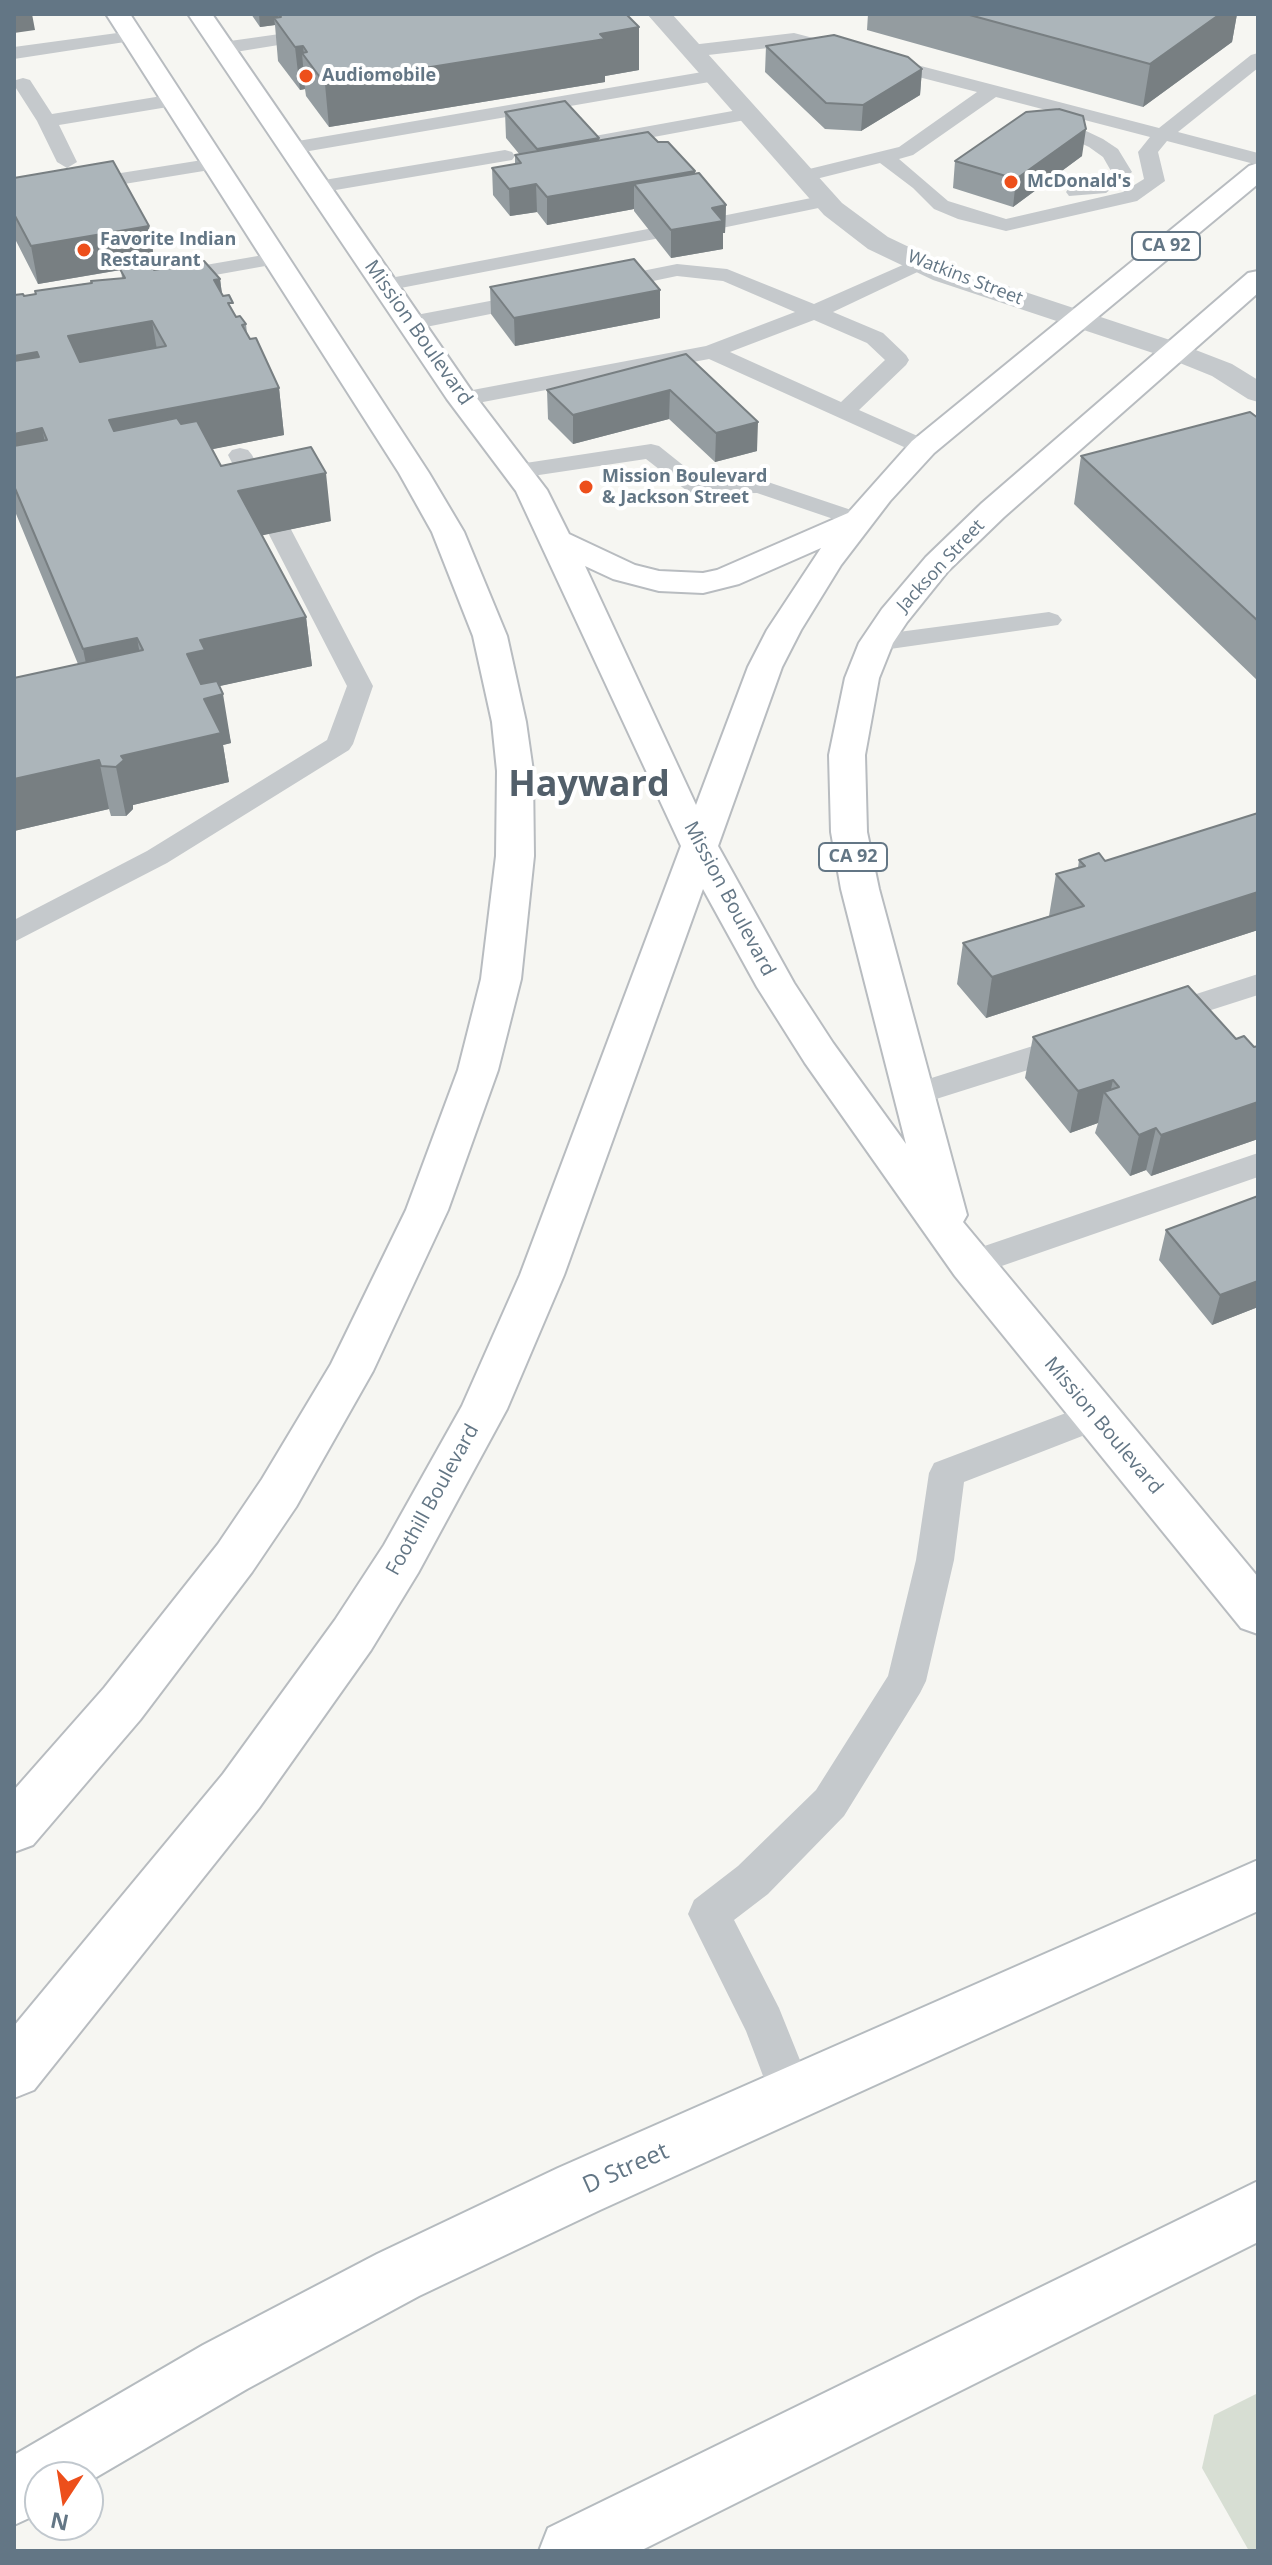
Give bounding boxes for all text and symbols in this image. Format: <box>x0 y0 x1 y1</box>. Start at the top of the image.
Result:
place label: Audiomobile <box>322 65 436 87</box>
marker: Audiomobile <box>297 67 315 85</box>
place label: McDonald's <box>1027 171 1131 193</box>
marker: McDonald's <box>1002 173 1020 191</box>
place label: Favorite Indian Restaurant <box>100 229 236 272</box>
road number: CA 92 <box>1132 232 1200 260</box>
marker: Favorite Indian Restaurant <box>75 241 93 259</box>
street label: Watkins Street <box>904 246 1026 310</box>
street label: Mission Boulevard <box>359 256 477 410</box>
place label: Mission Boulevard & Jackson Street <box>602 466 767 508</box>
marker: Mission Boulevard & Jackson Street <box>577 478 595 496</box>
street label: Jackson Street <box>893 515 989 617</box>
district label: Hayward <box>508 764 670 808</box>
street label: Mission Boulevard <box>678 818 780 980</box>
road number: CA 92 <box>819 843 887 871</box>
street label: Mission Boulevard <box>1039 1353 1167 1499</box>
street label: Foothill Boulevard <box>382 1420 484 1580</box>
street label: D Street <box>579 2137 673 2201</box>
north arrow <box>24 2461 104 2541</box>
text: N <box>48 2506 71 2539</box>

